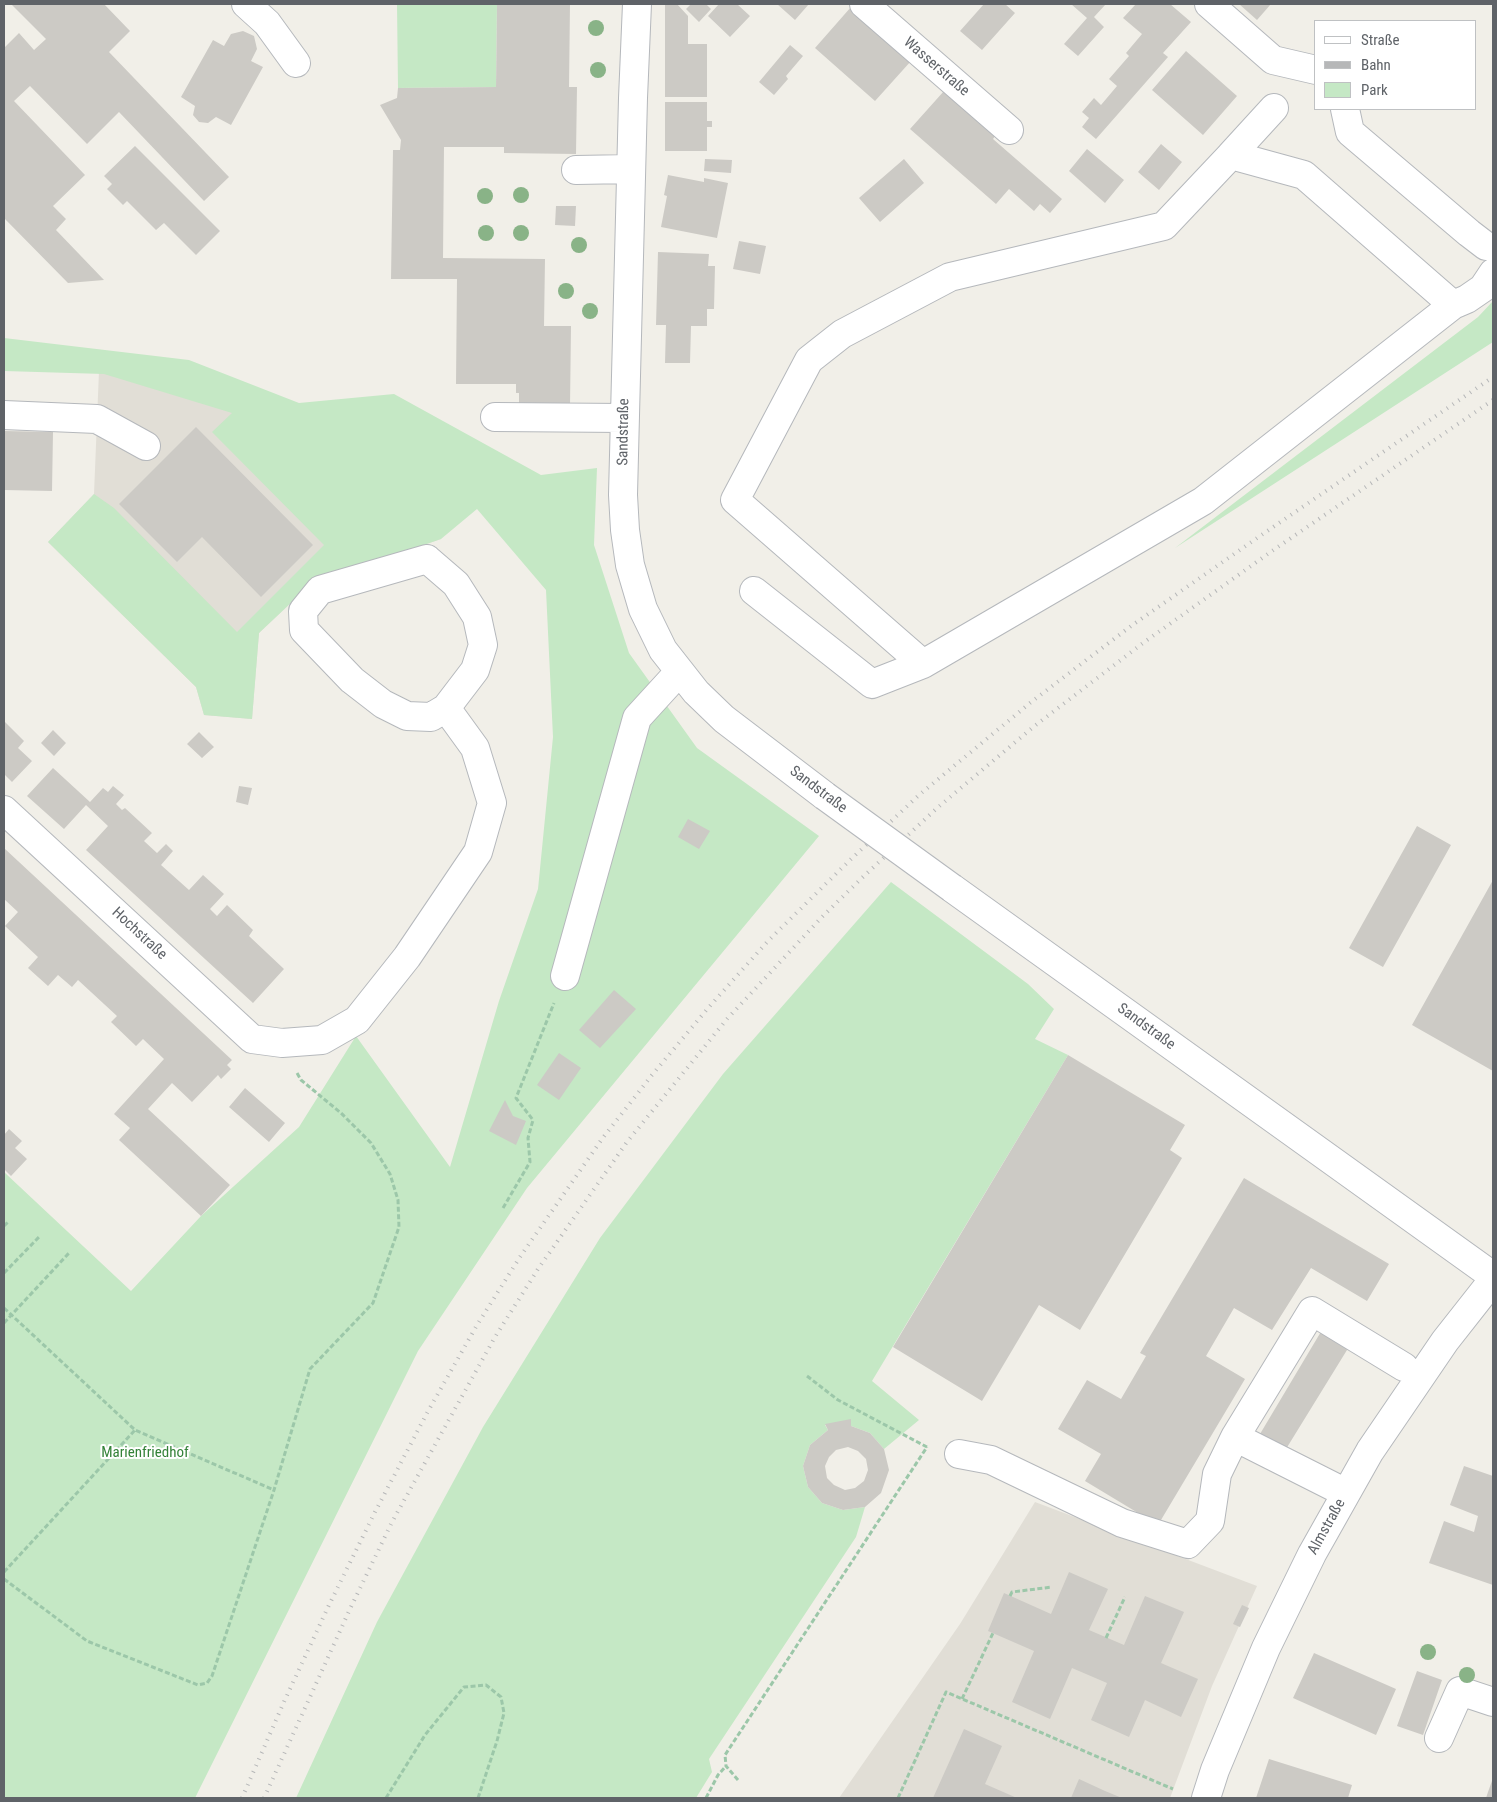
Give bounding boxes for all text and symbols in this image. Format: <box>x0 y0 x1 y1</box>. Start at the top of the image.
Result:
legend <box>1314 20 1477 110</box>
text: Straße <box>1361 31 1400 49</box>
street label: Wasserstraße <box>899 34 973 100</box>
text: Bahn <box>1361 56 1391 74</box>
text: Park <box>1361 81 1388 99</box>
street label: Sandstraße <box>614 398 634 466</box>
street label: Sandstraße <box>786 763 850 817</box>
street label: Hochstraße <box>108 904 170 964</box>
street label: Sandstraße <box>1113 1000 1179 1054</box>
park label: Marienfriedhof <box>101 1444 189 1462</box>
street label: Almstraße <box>1304 1496 1350 1558</box>

